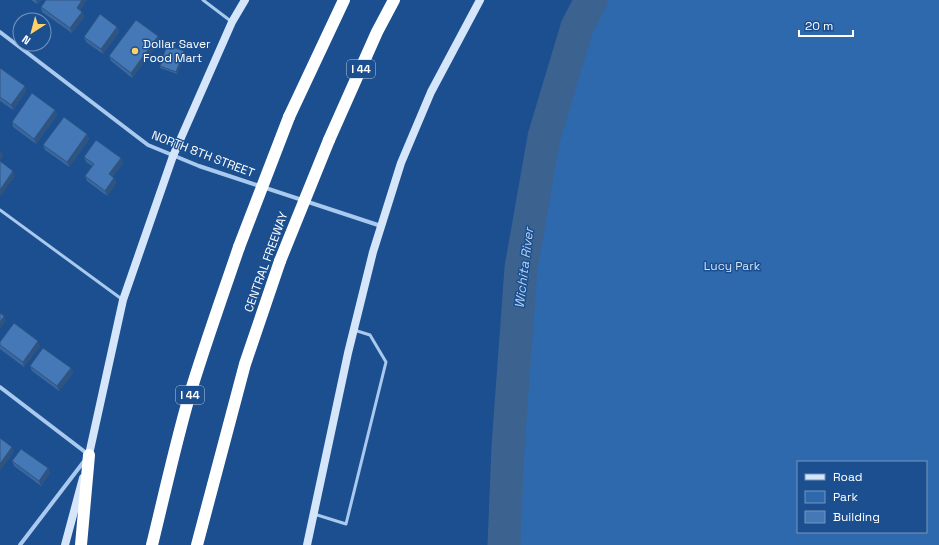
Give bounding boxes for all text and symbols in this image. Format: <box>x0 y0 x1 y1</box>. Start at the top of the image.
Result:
north arrow <box>12 12 52 52</box>
scale bar <box>799 12 853 38</box>
text: 20 m <box>805 18 833 34</box>
text: N <box>19 32 33 48</box>
place label: Dollar Saver Food Mart <box>143 36 211 66</box>
marker: Dollar Saver Food Mart <box>130 46 140 56</box>
road number: I 44 <box>347 60 375 78</box>
street label: NORTH 8TH STREET <box>149 127 257 181</box>
street label: CENTRAL FREEWAY <box>240 209 292 314</box>
water label: Wichita River <box>511 225 538 309</box>
park label: Lucy Park <box>704 258 761 274</box>
road number: I 44 <box>176 386 204 404</box>
legend <box>797 461 927 533</box>
text: Road <box>833 469 862 485</box>
text: Park <box>833 489 858 505</box>
text: Building <box>833 509 880 525</box>

